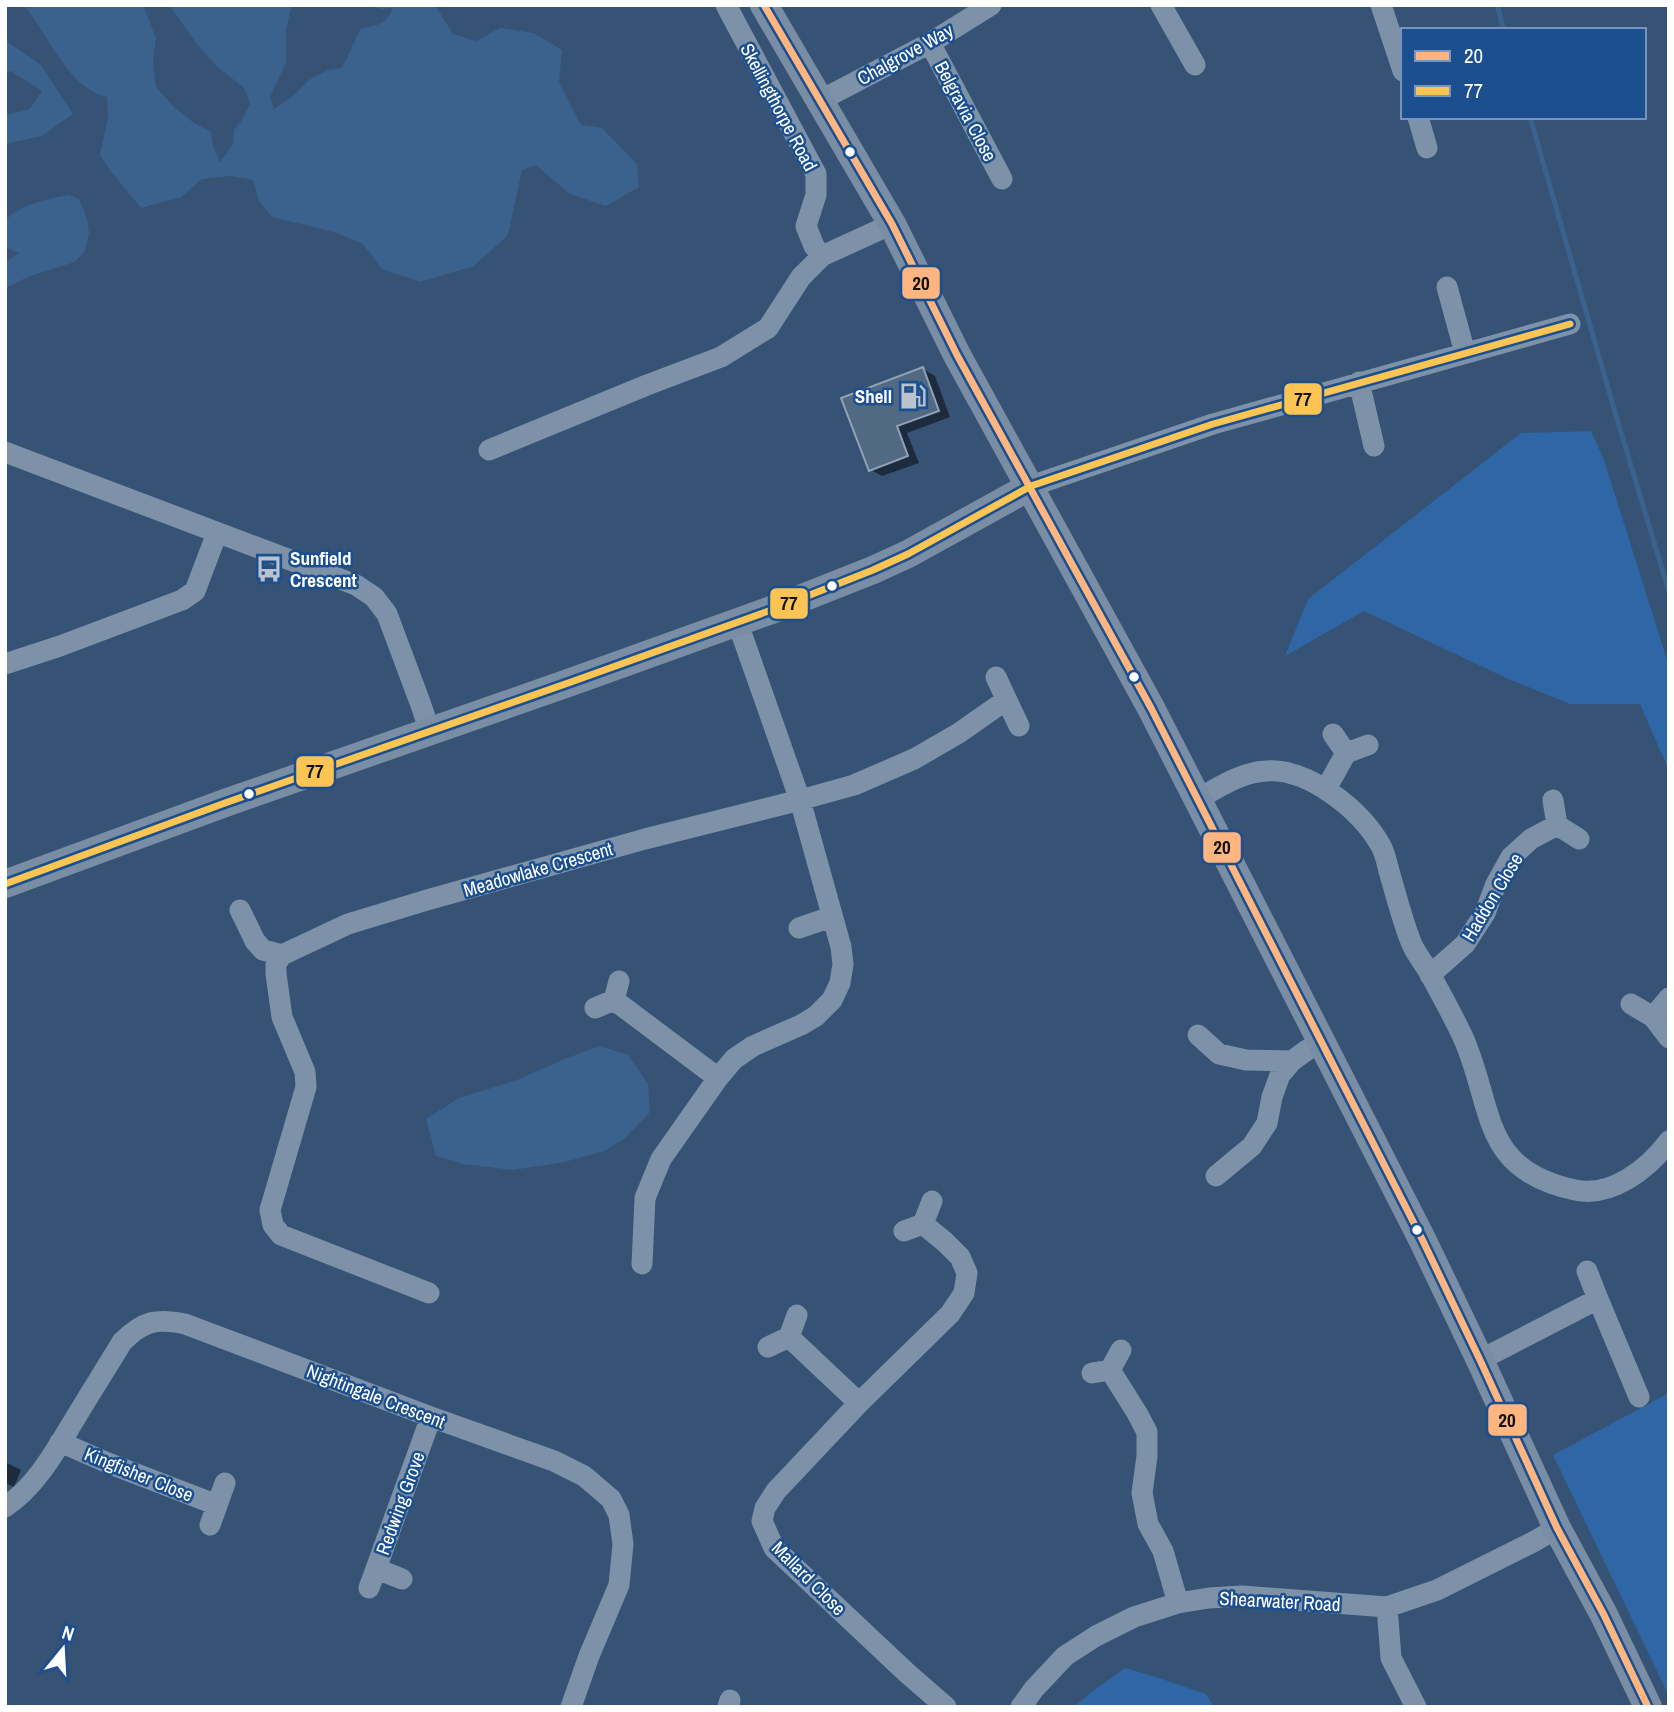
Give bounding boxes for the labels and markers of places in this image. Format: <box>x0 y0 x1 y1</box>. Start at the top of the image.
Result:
unlabelled marker <box>843 145 857 159</box>
fuel station icon: Shell <box>898 381 928 411</box>
place label: Shell <box>855 383 892 409</box>
place label: Sunfield Crescent <box>290 545 357 593</box>
bus stop icon: Sunfield Crescent <box>254 554 284 584</box>
unlabelled marker <box>825 579 839 593</box>
unlabelled marker <box>1127 670 1141 684</box>
unlabelled marker <box>242 787 256 801</box>
unlabelled marker <box>1410 1223 1424 1237</box>

